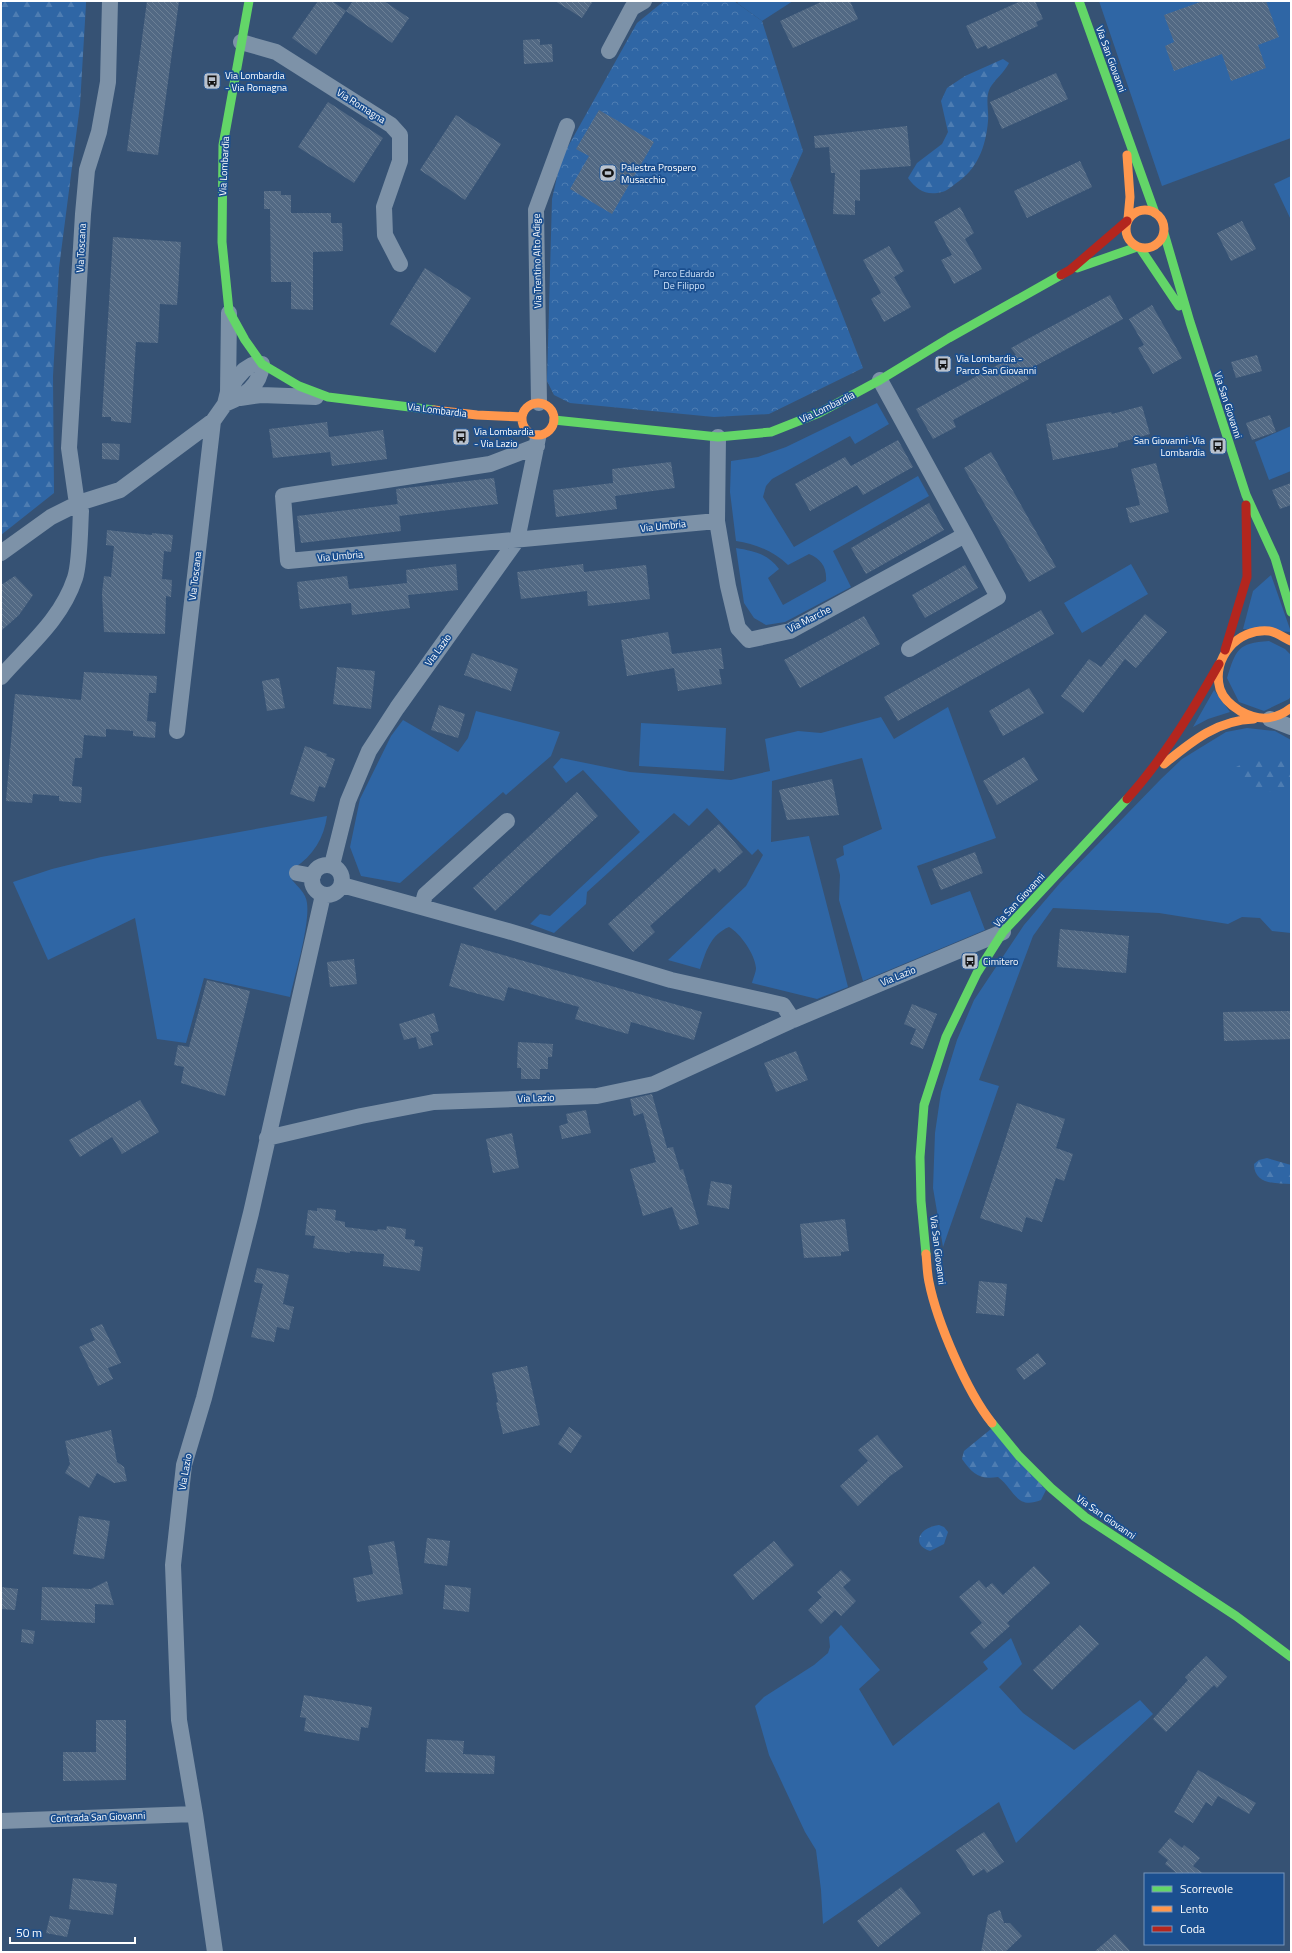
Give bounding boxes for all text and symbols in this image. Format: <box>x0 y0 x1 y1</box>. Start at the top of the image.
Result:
street label: Via San Giovanni <box>1092 24 1130 94</box>
place label: Via Lombardia - Via Romagna <box>225 68 287 95</box>
bus stop icon: Via Lombardia - Via Romagna <box>202 71 222 91</box>
street label: Via Romagna <box>334 85 388 127</box>
street label: Via Lombardia <box>215 136 233 196</box>
place label: Palestra Prospero Musacchio <box>621 160 696 187</box>
sports icon: Palestra Prospero Musacchio <box>598 163 618 183</box>
street label: Via Trentino Alto Adige <box>529 214 545 308</box>
street label: Via Toscana <box>72 223 90 273</box>
park label: Parco Eduardo De Filippo <box>654 266 714 293</box>
place label: Via Lombardia - Parco San Giovanni <box>956 351 1036 378</box>
bus stop icon: Via Lombardia - Parco San Giovanni <box>933 354 953 374</box>
street label: Via San Giovanni <box>1210 370 1246 440</box>
street label: Via Lombardia <box>797 387 857 427</box>
street label: Via Lombardia <box>406 399 468 421</box>
place label: Via Lombardia - Via Lazio <box>474 424 534 451</box>
bus stop icon: Via Lombardia - Via Lazio <box>451 427 471 447</box>
place label: San Giovanni-Via Lombardia <box>1134 433 1205 460</box>
bus stop icon: San Giovanni-Via Lombardia <box>1208 436 1228 456</box>
street label: Via Umbria <box>639 516 687 536</box>
street label: Via Umbria <box>316 547 364 565</box>
street label: Via Toscana <box>185 551 205 601</box>
street label: Via Marche <box>785 602 833 636</box>
street label: Via Lazio <box>421 631 455 669</box>
street label: Via San Giovanni <box>990 869 1048 931</box>
bus stop icon: Cimitero <box>960 951 980 971</box>
place label: Cimitero <box>983 954 1018 969</box>
street label: Via Lazio <box>878 962 918 990</box>
street label: Via Lazio <box>517 1090 555 1106</box>
street label: Via San Giovanni <box>926 1215 950 1285</box>
street label: Via Lazio <box>174 1452 196 1492</box>
street label: Via San Giovanni <box>1073 1491 1139 1543</box>
street label: Contrada San Giovanni <box>50 1808 146 1826</box>
legend <box>1144 1873 1284 1945</box>
text: Scorrevole <box>1180 1879 1233 1898</box>
text: Lento <box>1180 1899 1209 1918</box>
scale bar <box>10 1919 135 1945</box>
text: Coda <box>1180 1919 1205 1938</box>
text: 50 m <box>16 1923 42 1942</box>

